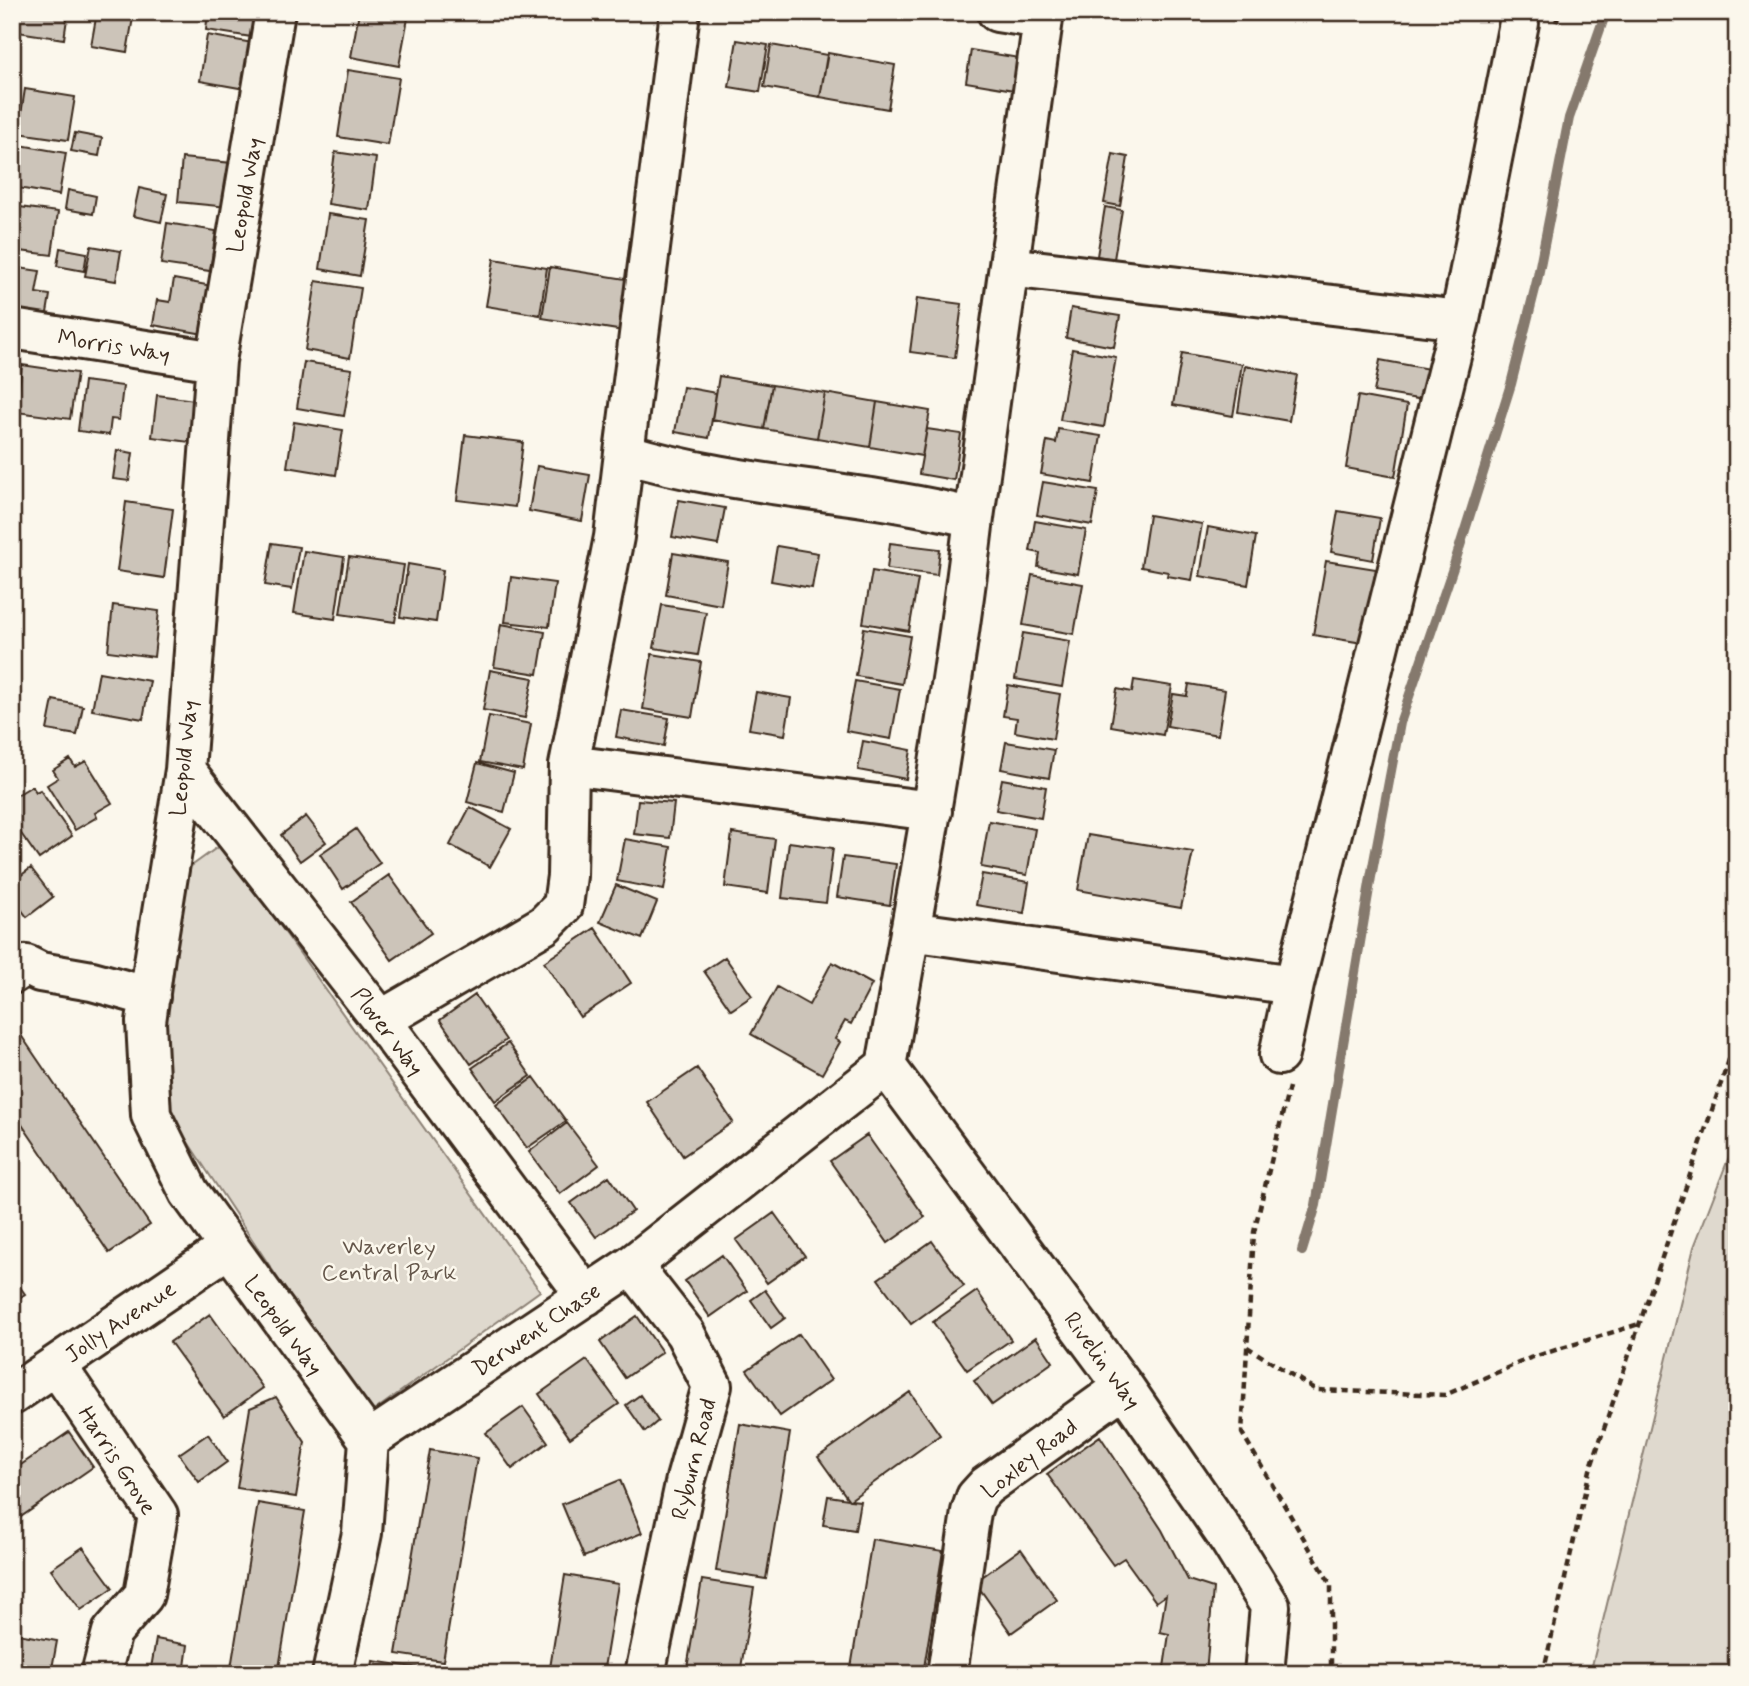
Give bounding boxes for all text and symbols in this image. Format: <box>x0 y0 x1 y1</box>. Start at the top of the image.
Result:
street label: Leopold Way <box>221 135 271 255</box>
street label: Morris Way <box>55 323 172 371</box>
street label: Leopold Way <box>164 699 206 818</box>
street label: Plover Way <box>343 982 430 1083</box>
park label: Waverley Central Park <box>322 1233 456 1289</box>
street label: Leopold Way <box>236 1270 329 1382</box>
street label: Jolly Avenue <box>60 1274 183 1371</box>
street label: Derwent Chase <box>467 1277 607 1385</box>
street label: Rivelin Way <box>1056 1306 1147 1416</box>
street label: Ryburn Road <box>665 1396 724 1523</box>
street label: Harris Grove <box>70 1401 163 1521</box>
street label: Loxley Road <box>976 1413 1084 1506</box>

